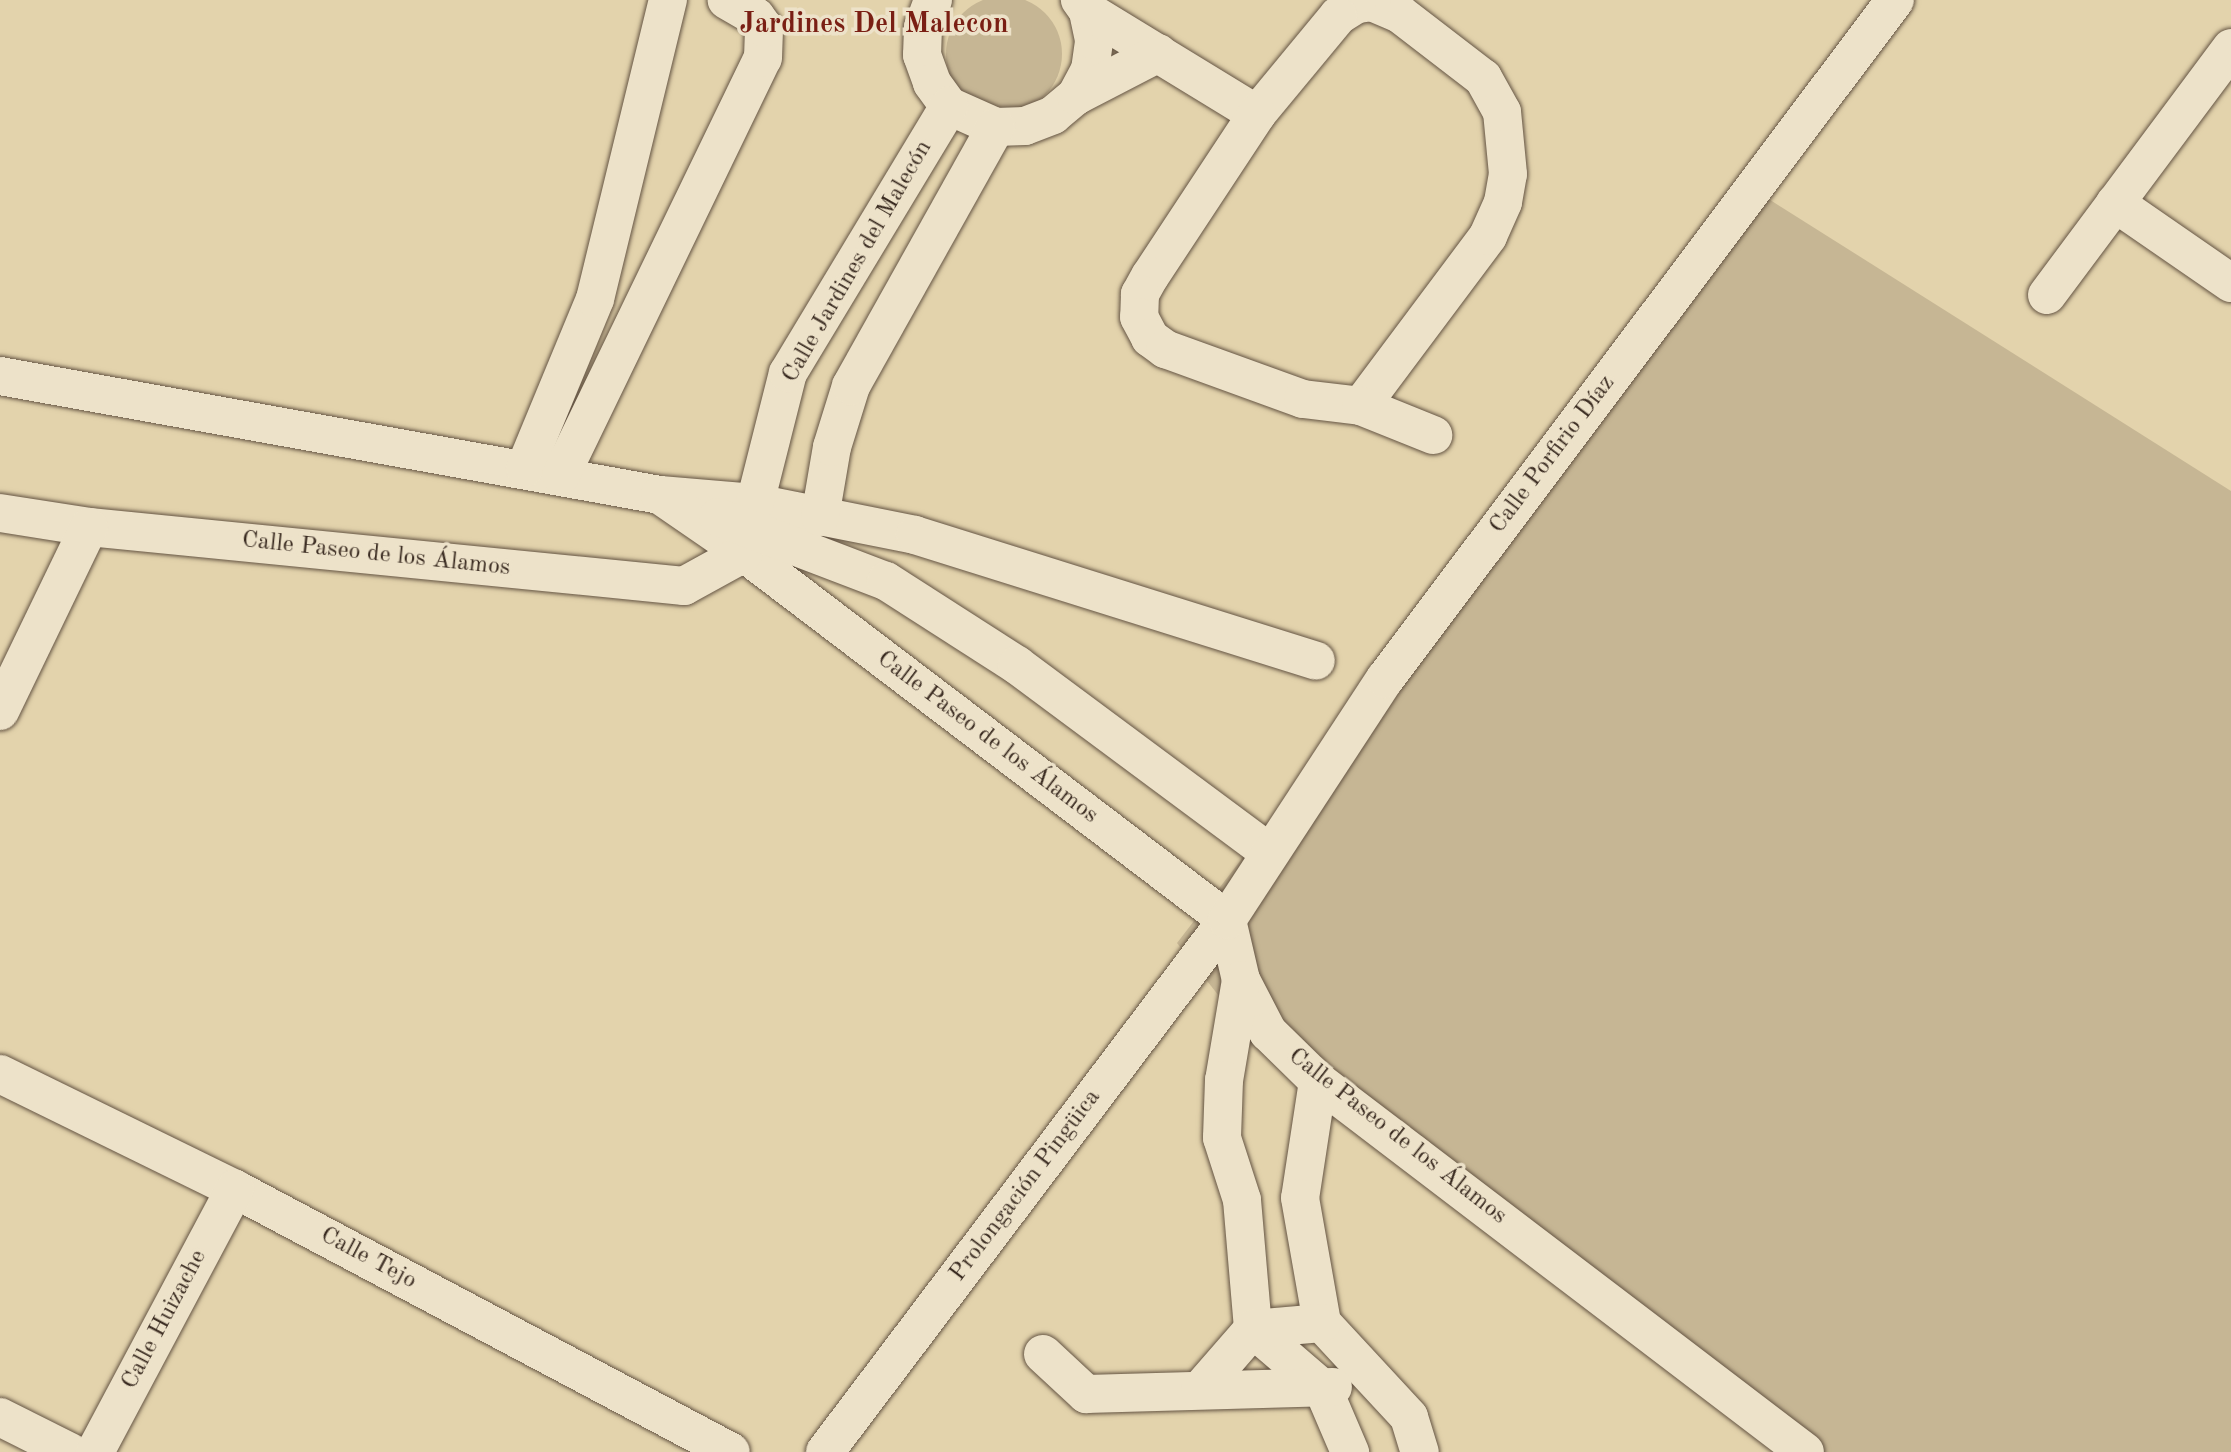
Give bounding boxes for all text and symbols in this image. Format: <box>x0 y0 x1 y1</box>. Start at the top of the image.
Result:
district label: Jardines Del Malecon <box>740 8 1008 42</box>
street label: Calle Jardines del Malecón <box>777 136 939 388</box>
street label: Calle Porfirio Díaz <box>1484 370 1622 540</box>
street label: Calle Paseo de los Álamos <box>240 527 512 583</box>
street label: Calle Paseo de los Álamos <box>871 645 1103 831</box>
street label: Calle Paseo de los Álamos <box>1282 1043 1512 1231</box>
street label: Prolongación Pingüica <box>944 1084 1108 1288</box>
street label: Calle Tejo <box>315 1222 421 1296</box>
street label: Calle Huizache <box>116 1245 214 1395</box>

